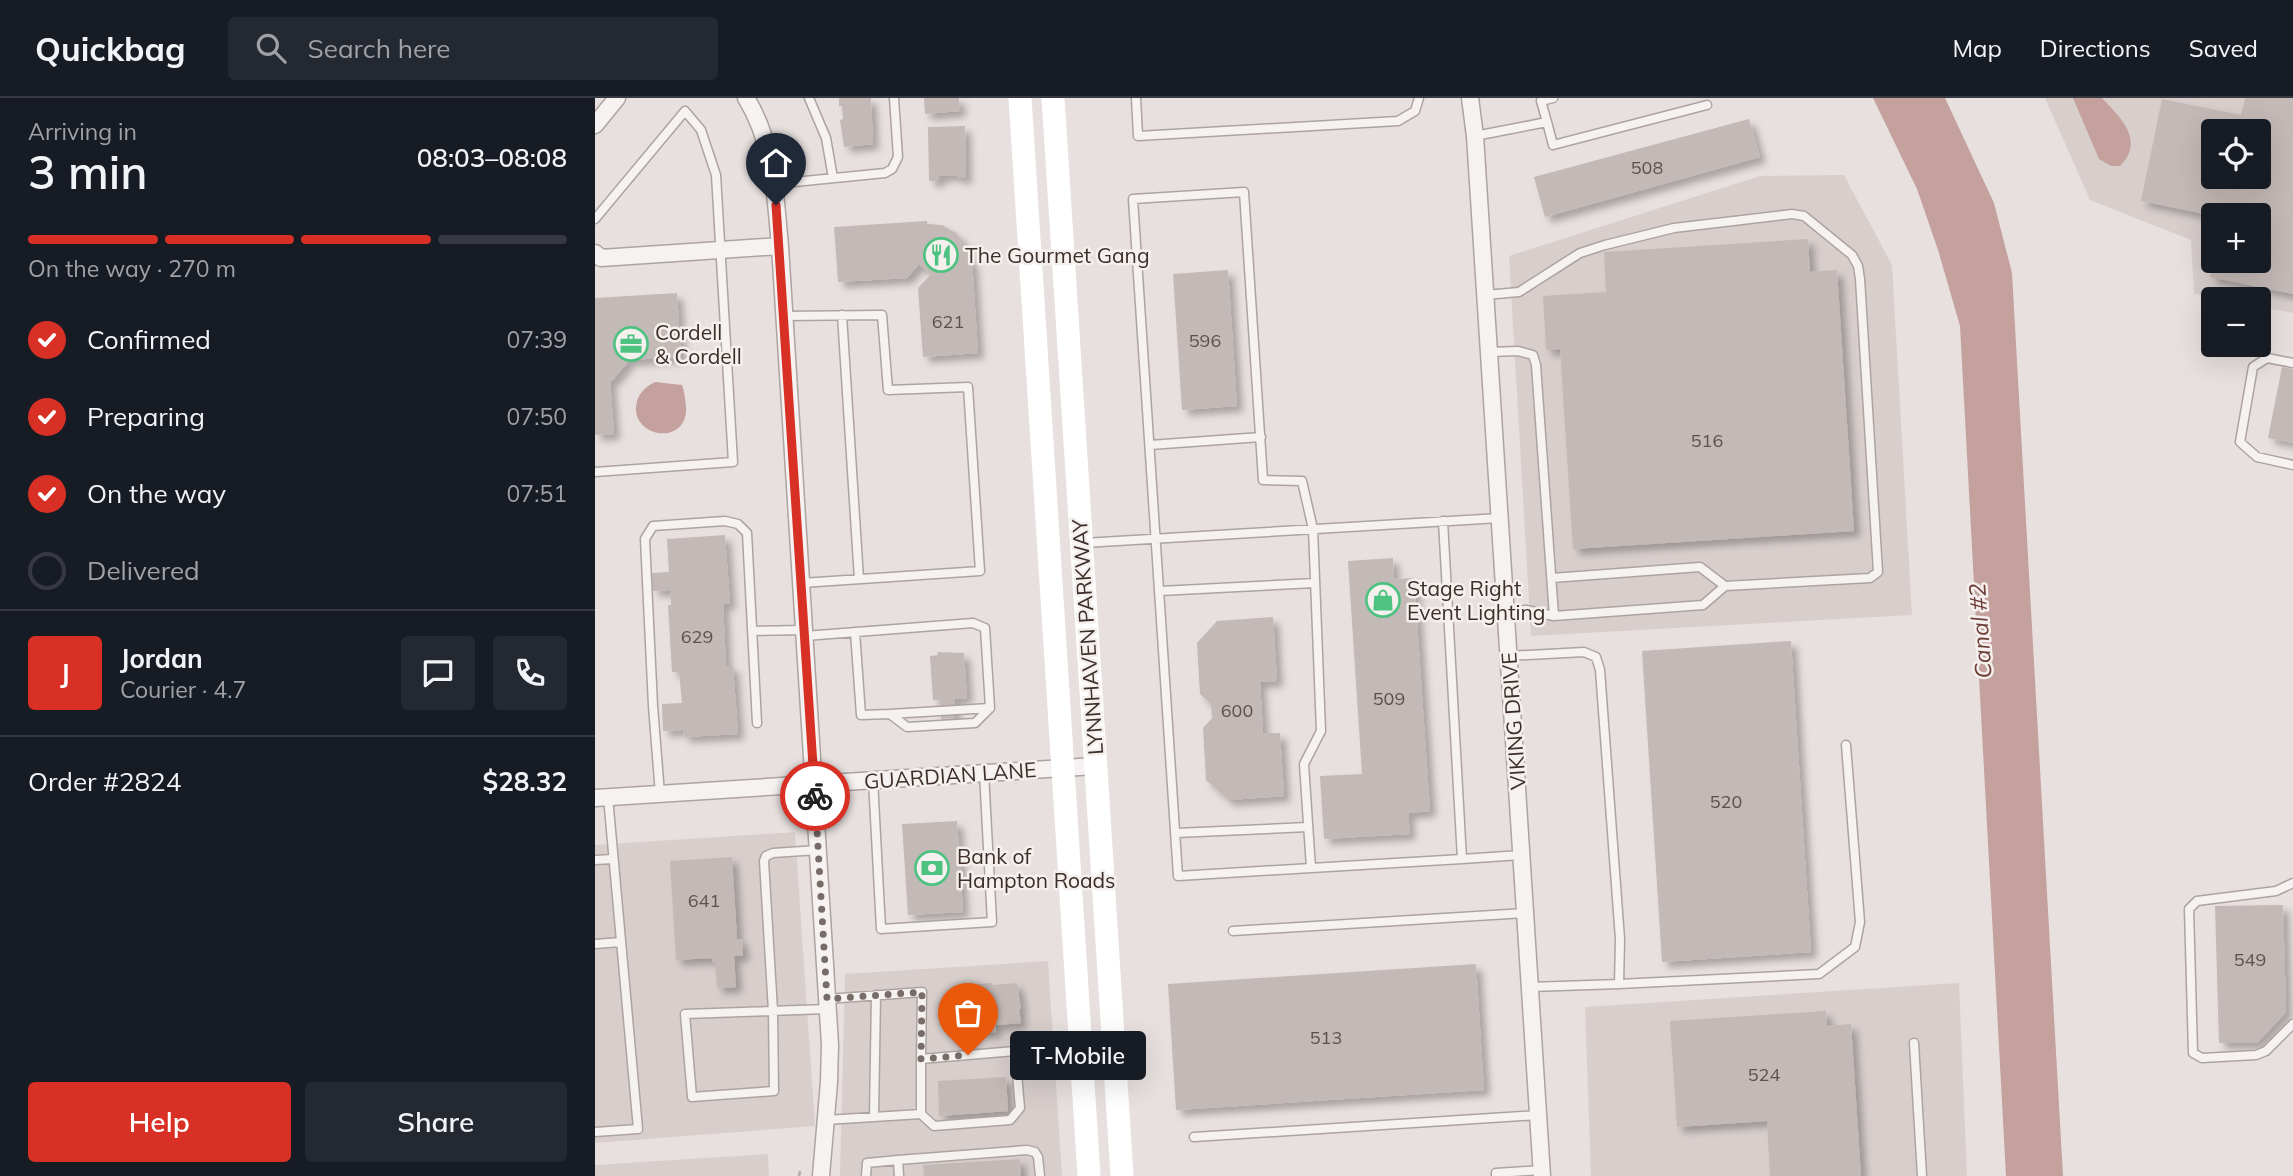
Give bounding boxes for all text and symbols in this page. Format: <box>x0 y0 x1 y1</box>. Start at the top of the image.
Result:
search box <box>228 17 718 80</box>
text: Quickbag <box>35 28 186 69</box>
icon: search <box>252 29 290 67</box>
text: Search here <box>308 32 450 65</box>
text: Map <box>1952 33 2002 63</box>
text: Directions <box>2040 33 2151 63</box>
text: Saved <box>2189 33 2258 63</box>
text: Arriving in <box>28 117 137 146</box>
map controls <box>2201 119 2271 357</box>
button: locate <box>2201 119 2271 189</box>
pin <box>746 133 806 205</box>
text: 08:03–08:08 <box>417 141 567 174</box>
text: 3 min <box>28 143 147 201</box>
icon: home <box>757 144 795 182</box>
house number: 508 <box>1631 156 1663 179</box>
button: + <box>2201 203 2271 273</box>
restaurant icon: The Gourmet Gang <box>922 236 960 274</box>
place label: The Gourmet Gang <box>965 242 1150 268</box>
text: On the way · 270 m <box>28 254 236 283</box>
button: − <box>2201 287 2271 357</box>
house number: 621 <box>932 310 964 333</box>
place label: Cordell & Cordell <box>655 319 742 369</box>
icon: check <box>28 321 66 359</box>
text: Confirmed <box>87 323 211 356</box>
text: 07:39 <box>507 325 567 354</box>
office icon: Cordell & Cordell <box>612 325 650 363</box>
house number: 596 <box>1189 329 1221 352</box>
icon: check <box>28 398 66 436</box>
text: Preparing <box>87 400 205 433</box>
text: 07:50 <box>507 402 567 431</box>
house number: 516 <box>1691 429 1723 452</box>
icon: check <box>28 475 66 513</box>
text: On the way <box>87 477 226 510</box>
text: 07:51 <box>507 479 567 508</box>
street label: LYNNHAVEN PARKWAY <box>1066 518 1108 756</box>
text: Delivered <box>87 554 200 587</box>
place label: Stage Right Event Lighting <box>1407 575 1545 625</box>
shop icon: Stage Right Event Lighting <box>1364 581 1402 619</box>
water label: Canal #2 <box>1962 582 1998 680</box>
house number: 629 <box>681 625 713 648</box>
button: chat <box>401 636 475 710</box>
button: phone <box>493 636 567 710</box>
text: Jordan <box>120 642 203 675</box>
street label: VIKING DRIVE <box>1495 651 1531 791</box>
text: J <box>60 657 70 690</box>
text: Courier · 4.7 <box>120 675 246 704</box>
house number: 509 <box>1373 687 1405 710</box>
house number: 600 <box>1221 699 1253 722</box>
street label: GUARDIAN LANE <box>863 756 1037 794</box>
courier <box>780 761 850 831</box>
text: Order #2824 <box>28 765 181 798</box>
text: $28.32 <box>483 765 567 798</box>
icon: bike <box>796 777 834 815</box>
house number: 520 <box>1710 790 1742 813</box>
place label: Bank of Hampton Roads <box>957 843 1116 893</box>
bank icon: Bank of Hampton Roads <box>913 849 951 887</box>
house number: 641 <box>688 889 720 912</box>
house number: 549 <box>2234 948 2266 971</box>
pin <box>938 983 998 1055</box>
icon: bag <box>949 994 987 1032</box>
house number: 513 <box>1310 1026 1342 1049</box>
callout: T-Mobile <box>1010 1030 1147 1080</box>
text: T-Mobile <box>1031 1041 1125 1070</box>
house number: 524 <box>1748 1063 1780 1086</box>
button: Help <box>28 1082 291 1162</box>
button: Share <box>305 1082 567 1162</box>

